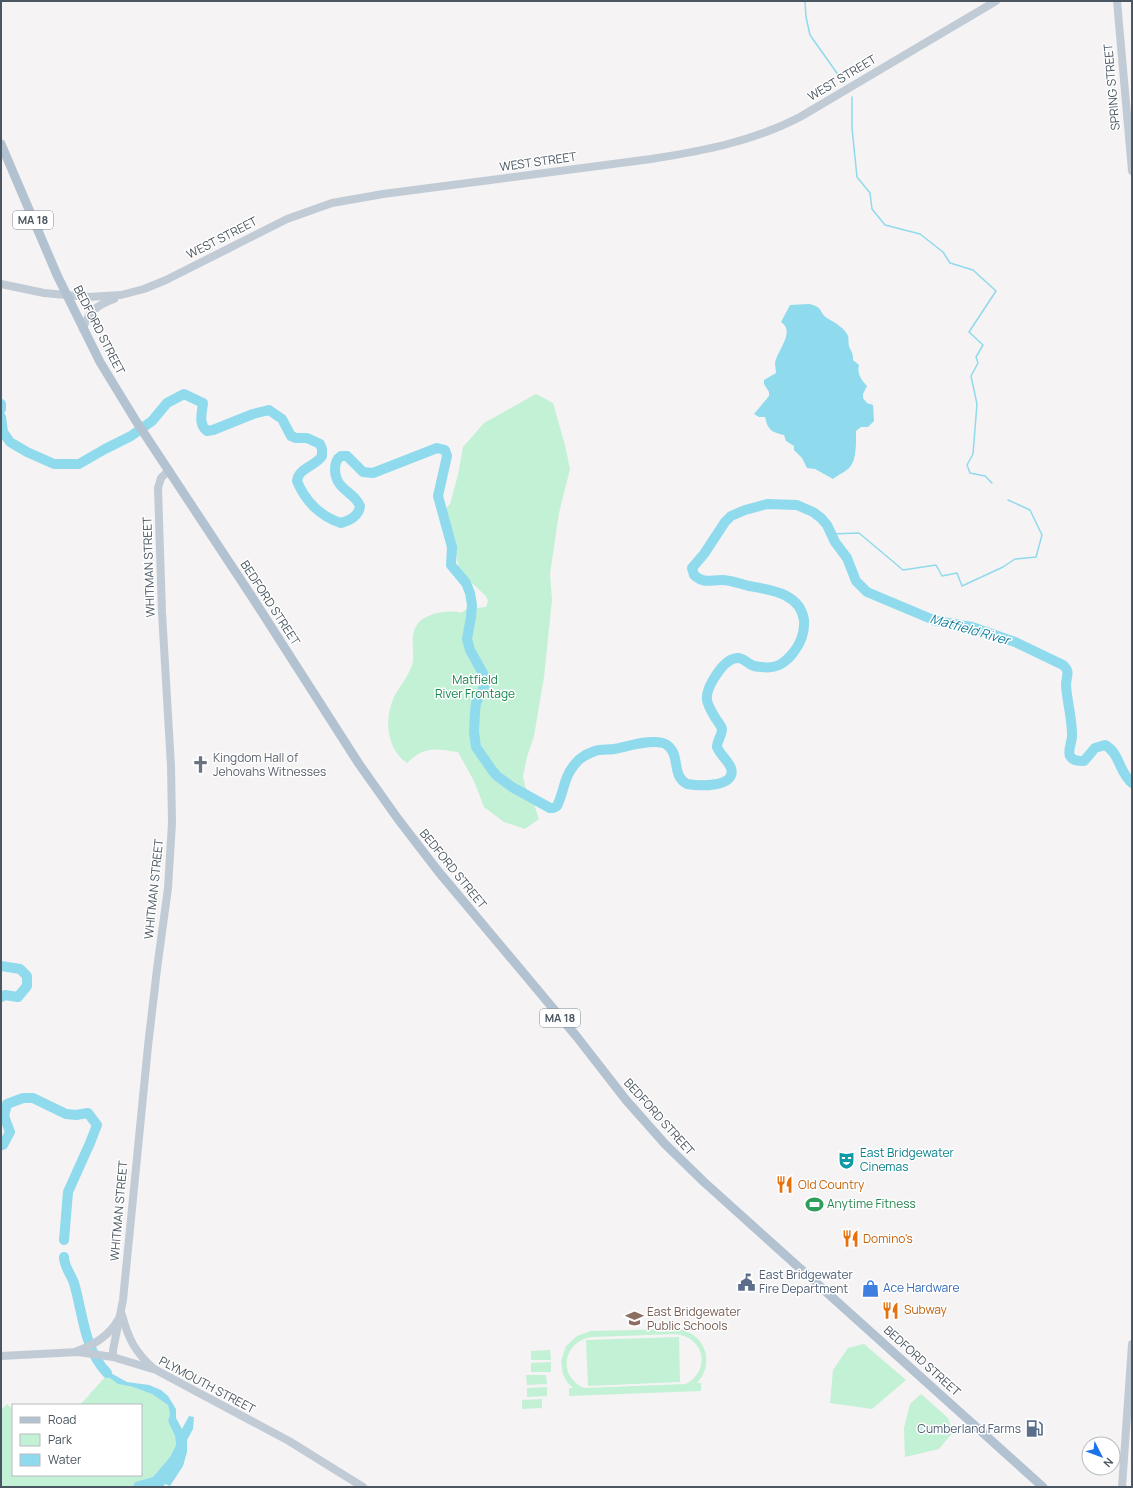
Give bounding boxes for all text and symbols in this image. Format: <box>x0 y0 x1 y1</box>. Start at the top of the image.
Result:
street label: SPRING STREET <box>1099 42 1124 131</box>
street label: WEST STREET <box>804 50 880 105</box>
street label: WEST STREET <box>498 148 578 175</box>
road number: MA 18 <box>13 211 53 229</box>
street label: WEST STREET <box>183 212 261 263</box>
street label: BEDFORD STREET <box>70 282 130 378</box>
street label: WHITMAN STREET <box>138 516 159 618</box>
street label: BEDFORD STREET <box>237 557 305 649</box>
water label: Matfield River <box>928 609 1014 650</box>
park label: Matfield River Frontage <box>435 671 515 702</box>
place label: Kingdom Hall of Jehovahs Witnesses <box>213 749 326 780</box>
church icon: Kingdom Hall of Jehovahs Witnesses <box>190 755 210 775</box>
street label: BEDFORD STREET <box>416 825 491 913</box>
street label: WHITMAN STREET <box>140 837 167 940</box>
road number: MA 18 <box>540 1009 580 1027</box>
street label: BEDFORD STREET <box>620 1075 699 1159</box>
place label: East Bridgewater Cinemas <box>860 1144 955 1175</box>
theatre icon: East Bridgewater Cinemas <box>837 1150 857 1170</box>
street label: WHITMAN STREET <box>106 1159 131 1262</box>
restaurant icon: Old Country <box>775 1175 795 1195</box>
place label: Old Country <box>798 1176 865 1193</box>
sports icon: Anytime Fitness <box>804 1194 824 1214</box>
place label: Anytime Fitness <box>827 1195 916 1212</box>
restaurant icon: Domino's <box>840 1229 860 1249</box>
place label: Domino's <box>863 1230 913 1247</box>
place label: East Bridgewater Fire Department <box>759 1266 854 1297</box>
public building icon: East Bridgewater Fire Department <box>736 1272 756 1292</box>
shop icon: Ace Hardware <box>860 1278 880 1298</box>
place label: Ace Hardware <box>883 1279 959 1296</box>
restaurant icon: Subway <box>881 1300 901 1320</box>
place label: Subway <box>904 1301 948 1318</box>
place label: East Bridgewater Public Schools <box>647 1303 742 1334</box>
school or university icon: East Bridgewater Public Schools <box>624 1309 644 1329</box>
street label: BEDFORD STREET <box>880 1322 965 1400</box>
street label: PLYMOUTH STREET <box>156 1352 259 1418</box>
legend <box>12 1404 142 1476</box>
text: Road <box>48 1411 76 1428</box>
fuel station icon: Cumberland Farms <box>1024 1419 1044 1439</box>
place label: Cumberland Farms <box>917 1420 1021 1437</box>
text: Park <box>48 1431 73 1448</box>
north arrow <box>1081 1436 1121 1476</box>
text: Water <box>48 1451 82 1468</box>
text: N <box>1101 1455 1117 1471</box>

